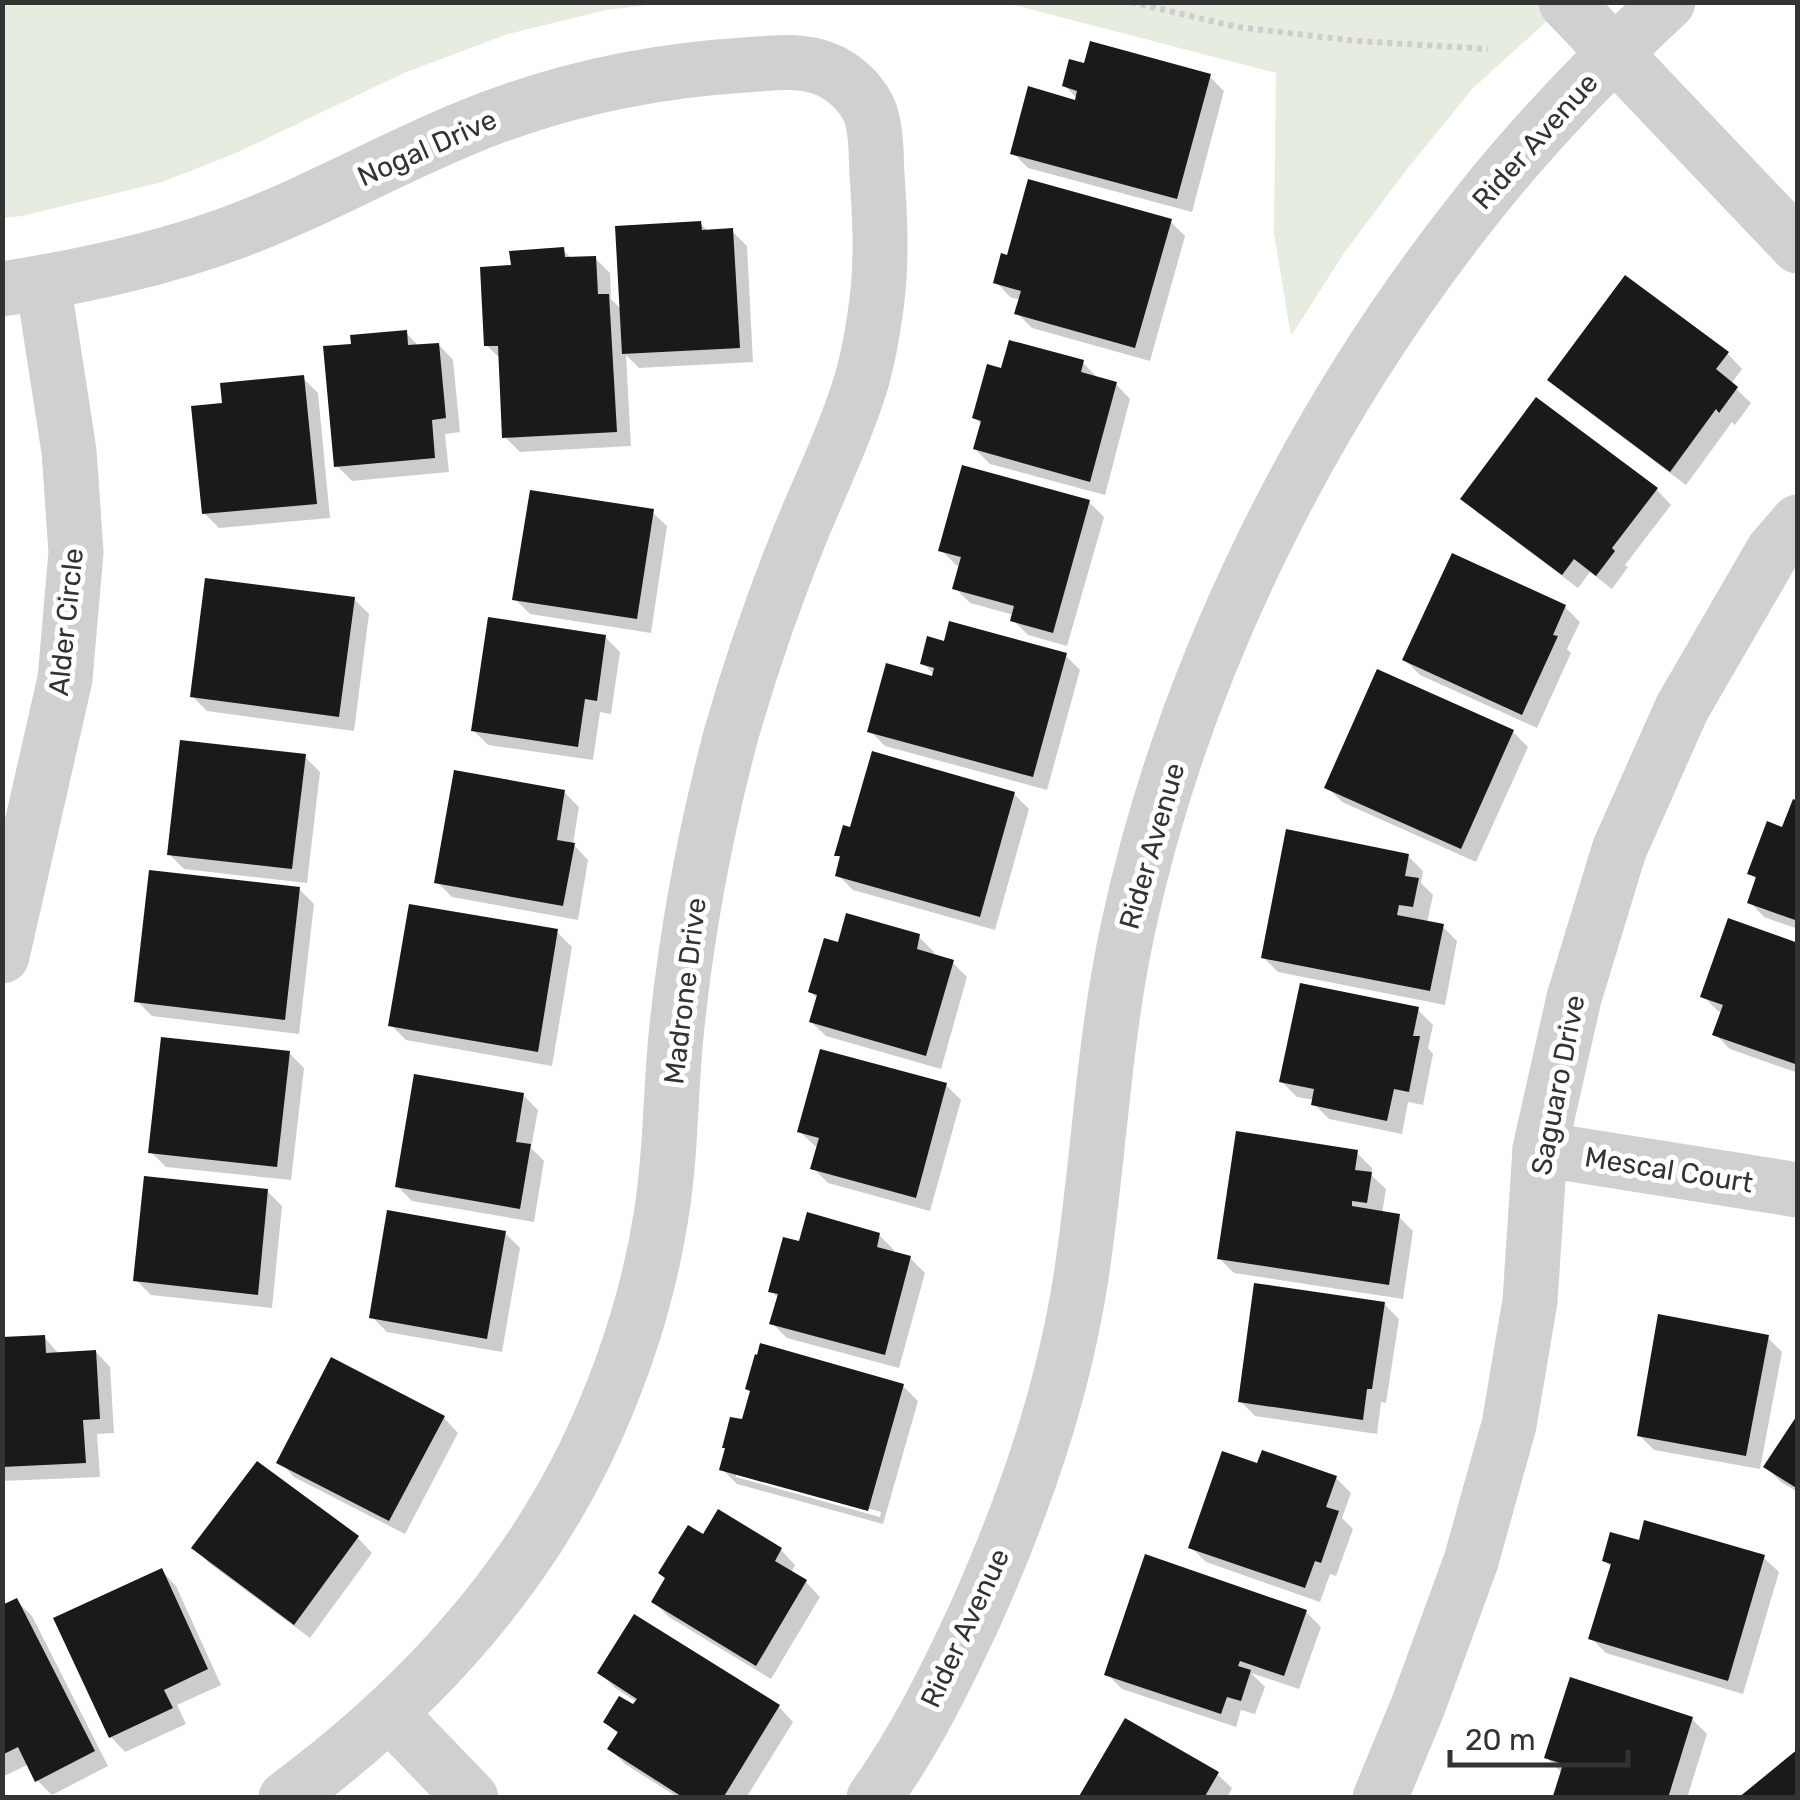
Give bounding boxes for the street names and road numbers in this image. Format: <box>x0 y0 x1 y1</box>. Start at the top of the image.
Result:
street label: Rider Avenue <box>1465 66 1605 216</box>
street label: Nogal Drive <box>352 103 502 193</box>
street label: Alder Circle <box>42 546 90 698</box>
street label: Rider Avenue <box>1112 759 1192 933</box>
street label: Madrone Drive <box>657 896 713 1086</box>
street label: Saguaro Drive <box>1524 992 1592 1178</box>
street label: Mescal Court <box>1582 1140 1756 1200</box>
street label: Rider Avenue <box>914 1543 1016 1713</box>

